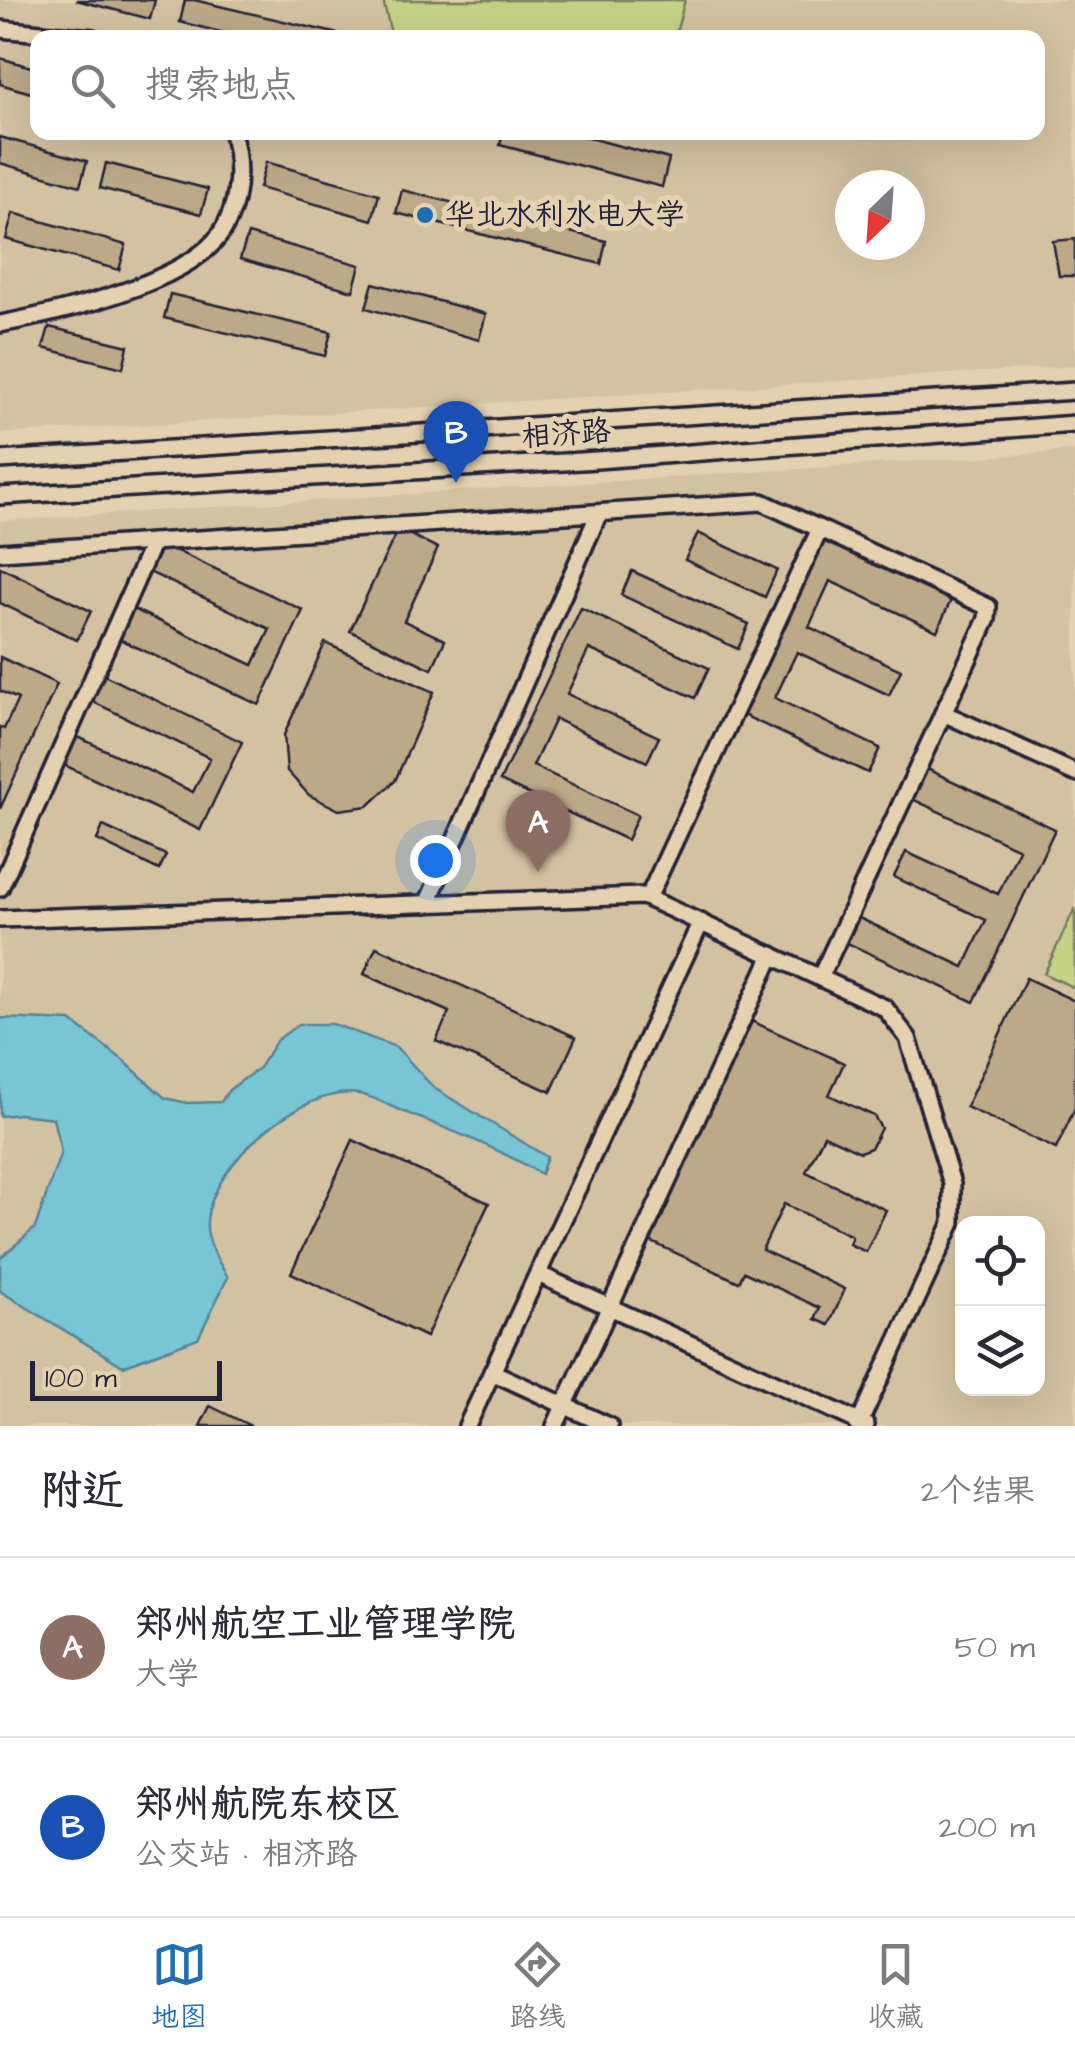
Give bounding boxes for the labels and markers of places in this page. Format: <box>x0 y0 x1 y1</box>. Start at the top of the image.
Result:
place label: 华北水利水电大学 <box>445 194 685 236</box>
marker: 华北水利水电大学 <box>414 204 436 226</box>
pin: B <box>424 400 488 483</box>
pin: A <box>506 790 570 872</box>

